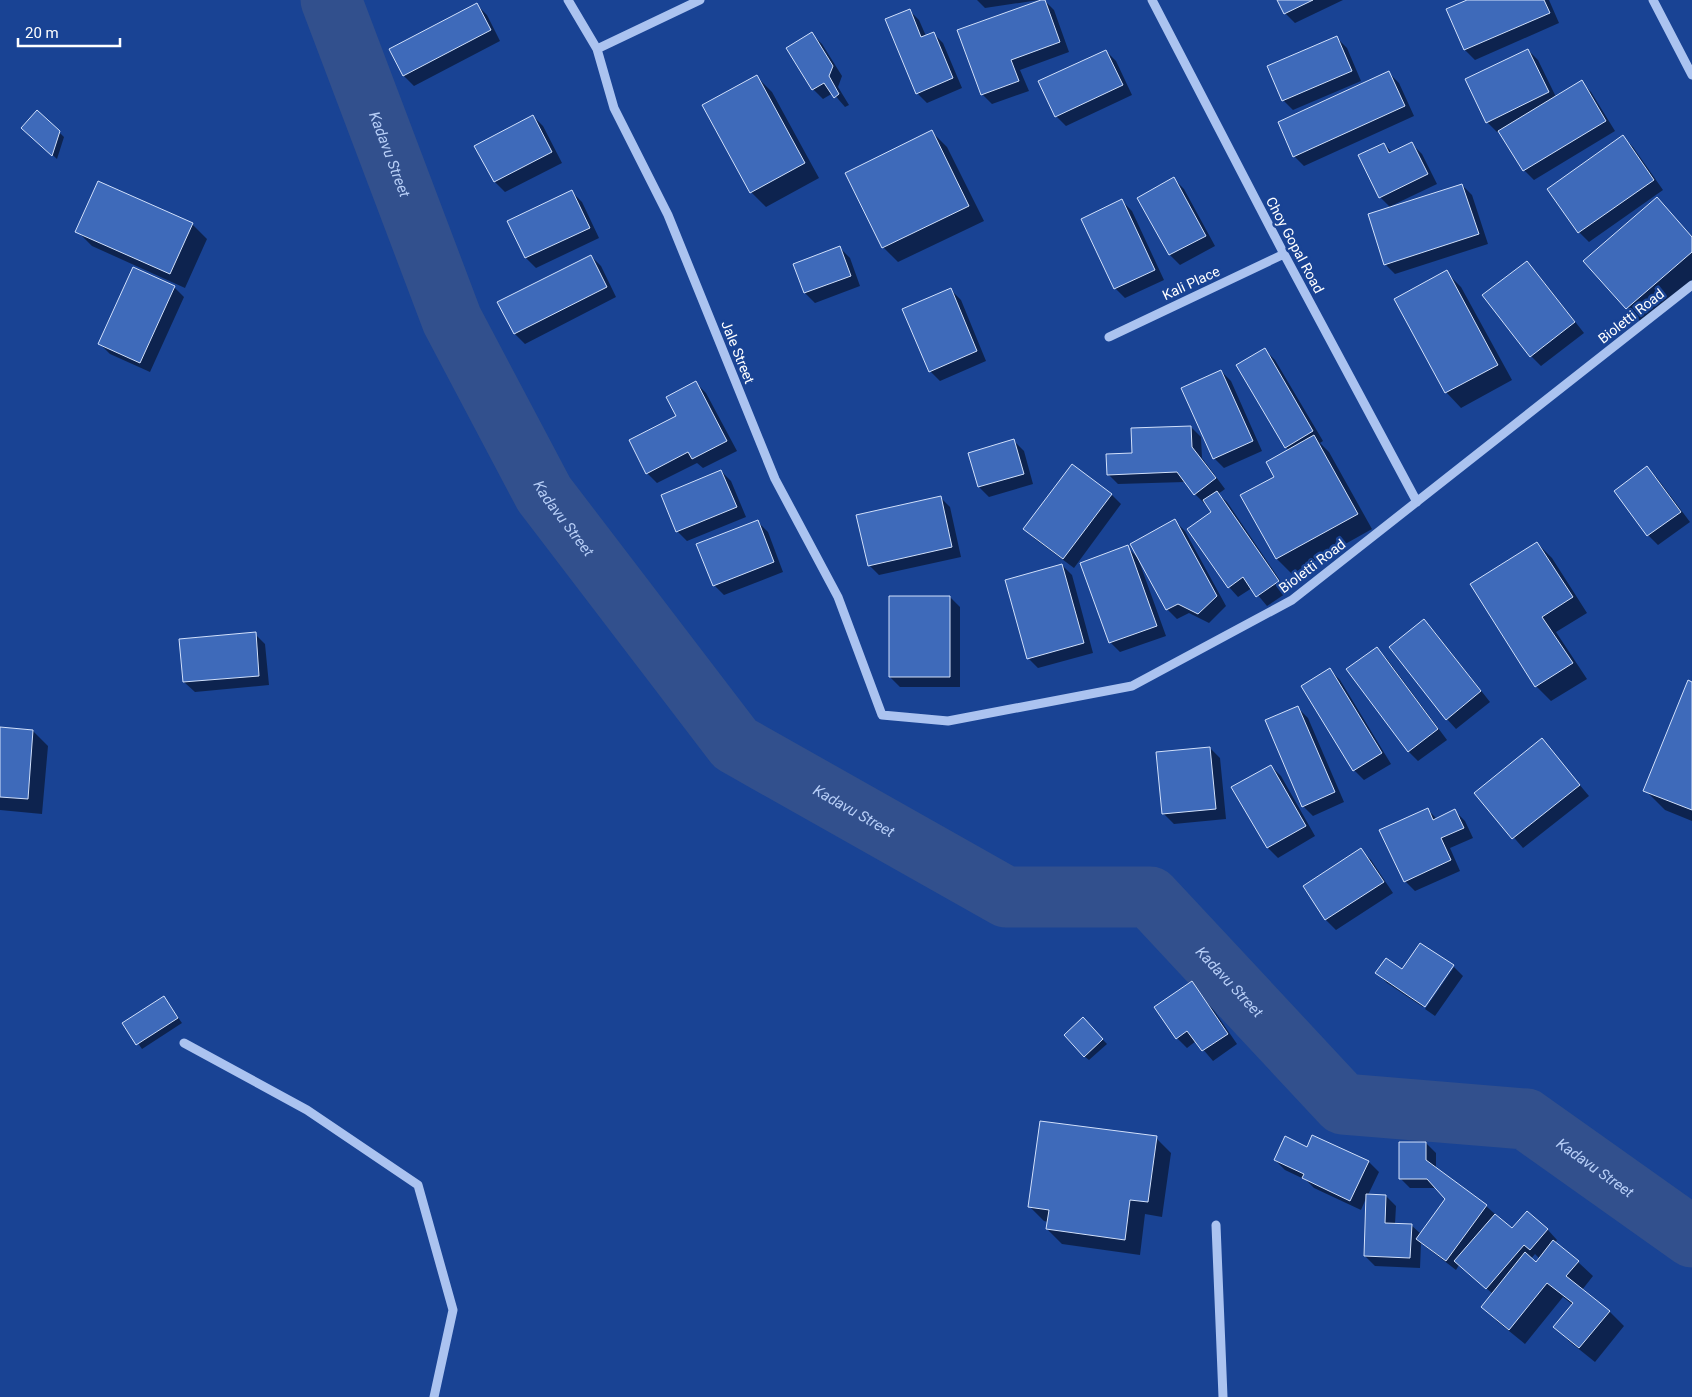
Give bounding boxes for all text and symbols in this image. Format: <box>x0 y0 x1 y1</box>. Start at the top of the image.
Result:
scale bar <box>18 15 120 47</box>
text: 20 m <box>25 24 59 42</box>
water label: Kadavu Street <box>365 109 414 200</box>
street label: Choy Gopal Road <box>1263 194 1327 296</box>
street label: Kali Place <box>1160 263 1222 303</box>
street label: Bioletti Road <box>1595 285 1667 347</box>
street label: Jale Street <box>718 318 758 386</box>
water label: Kadavu Street <box>529 477 598 560</box>
street label: Bioletti Road <box>1276 536 1348 596</box>
water label: Kadavu Street <box>810 781 898 841</box>
water label: Kadavu Street <box>1192 943 1267 1021</box>
water label: Kadavu Street <box>1553 1135 1637 1202</box>

